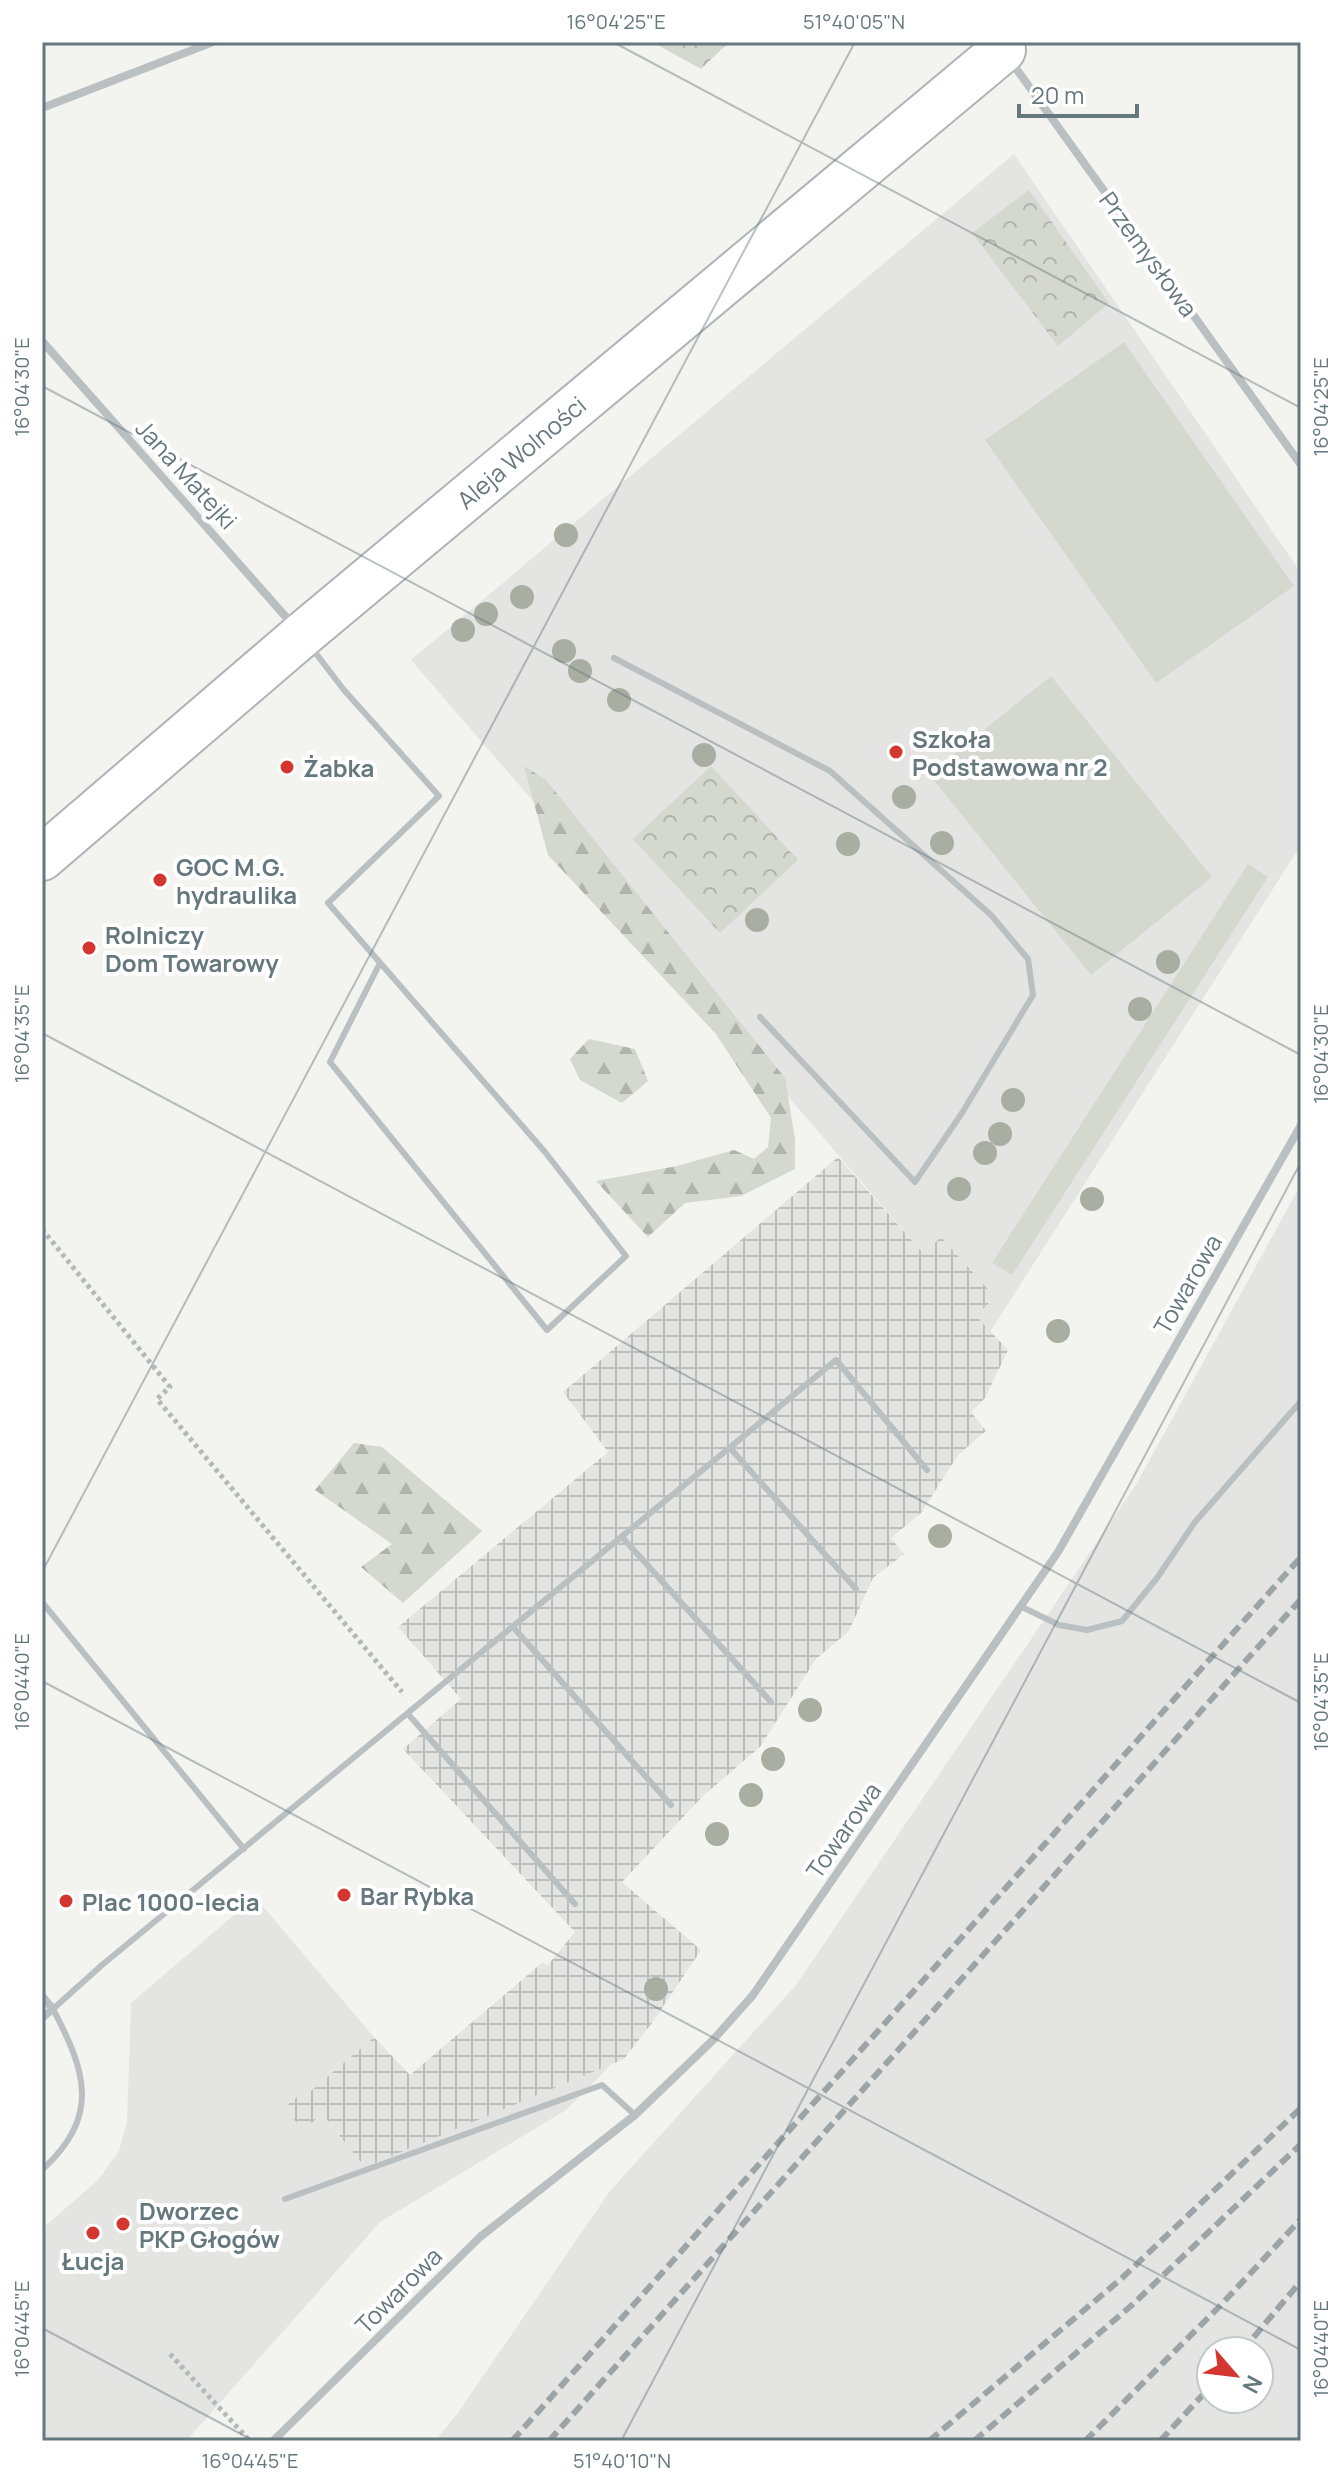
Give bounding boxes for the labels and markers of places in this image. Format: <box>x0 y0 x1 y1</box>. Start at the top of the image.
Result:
place label: Szkoła Podstawowa nr 2 <box>912 722 1107 783</box>
marker: Szkoła Podstawowa nr 2 <box>887 743 905 761</box>
place label: Żabka <box>303 751 374 784</box>
marker: Żabka <box>278 758 296 776</box>
place label: GOC M.G. hydraulika <box>176 850 297 911</box>
marker: GOC M.G. hydraulika <box>151 871 169 889</box>
place label: Rolniczy Dom Towarowy <box>105 918 279 979</box>
marker: Rolniczy Dom Towarowy <box>80 939 98 957</box>
place label: Bar Rybka <box>360 1879 474 1912</box>
place label: Plac 1000-lecia <box>82 1885 260 1918</box>
marker: Bar Rybka <box>335 1886 353 1904</box>
marker: Plac 1000-lecia <box>57 1892 75 1910</box>
place label: Dworzec PKP Głogów <box>139 2194 280 2255</box>
marker: Dworzec PKP Głogów <box>114 2215 132 2233</box>
marker: Łucja <box>84 2224 102 2242</box>
place label: Łucja <box>62 2244 124 2277</box>

